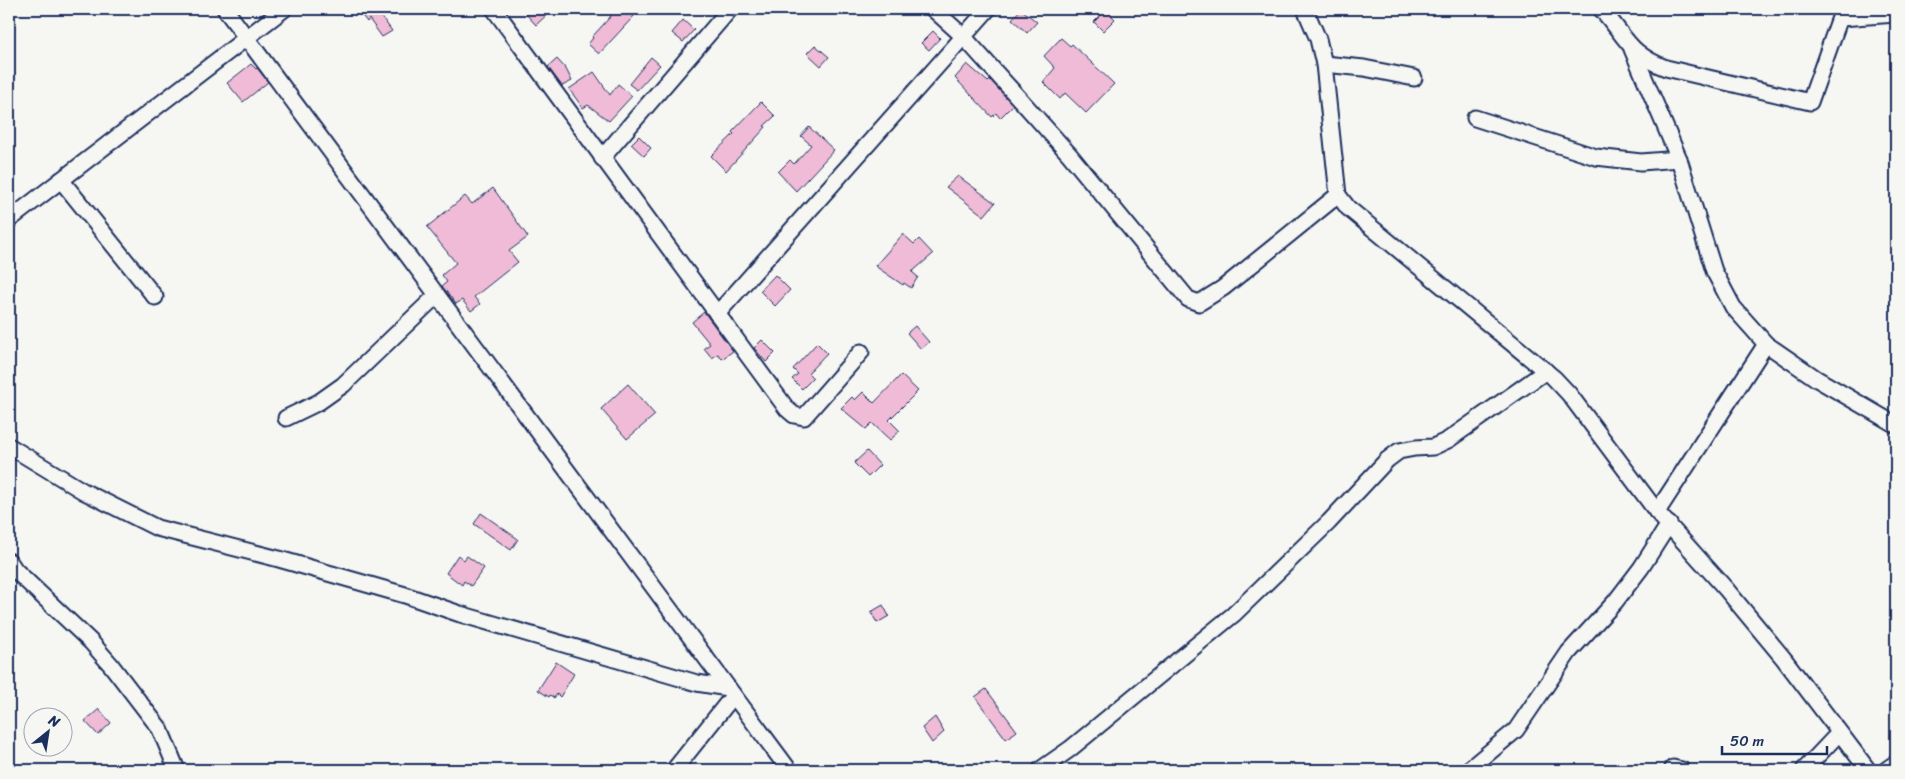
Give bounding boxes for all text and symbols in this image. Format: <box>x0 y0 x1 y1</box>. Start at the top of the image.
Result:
north arrow <box>22 706 72 756</box>
text: N <box>43 707 65 735</box>
scale bar <box>1722 724 1828 756</box>
text: 50 m <box>1730 728 1765 754</box>

